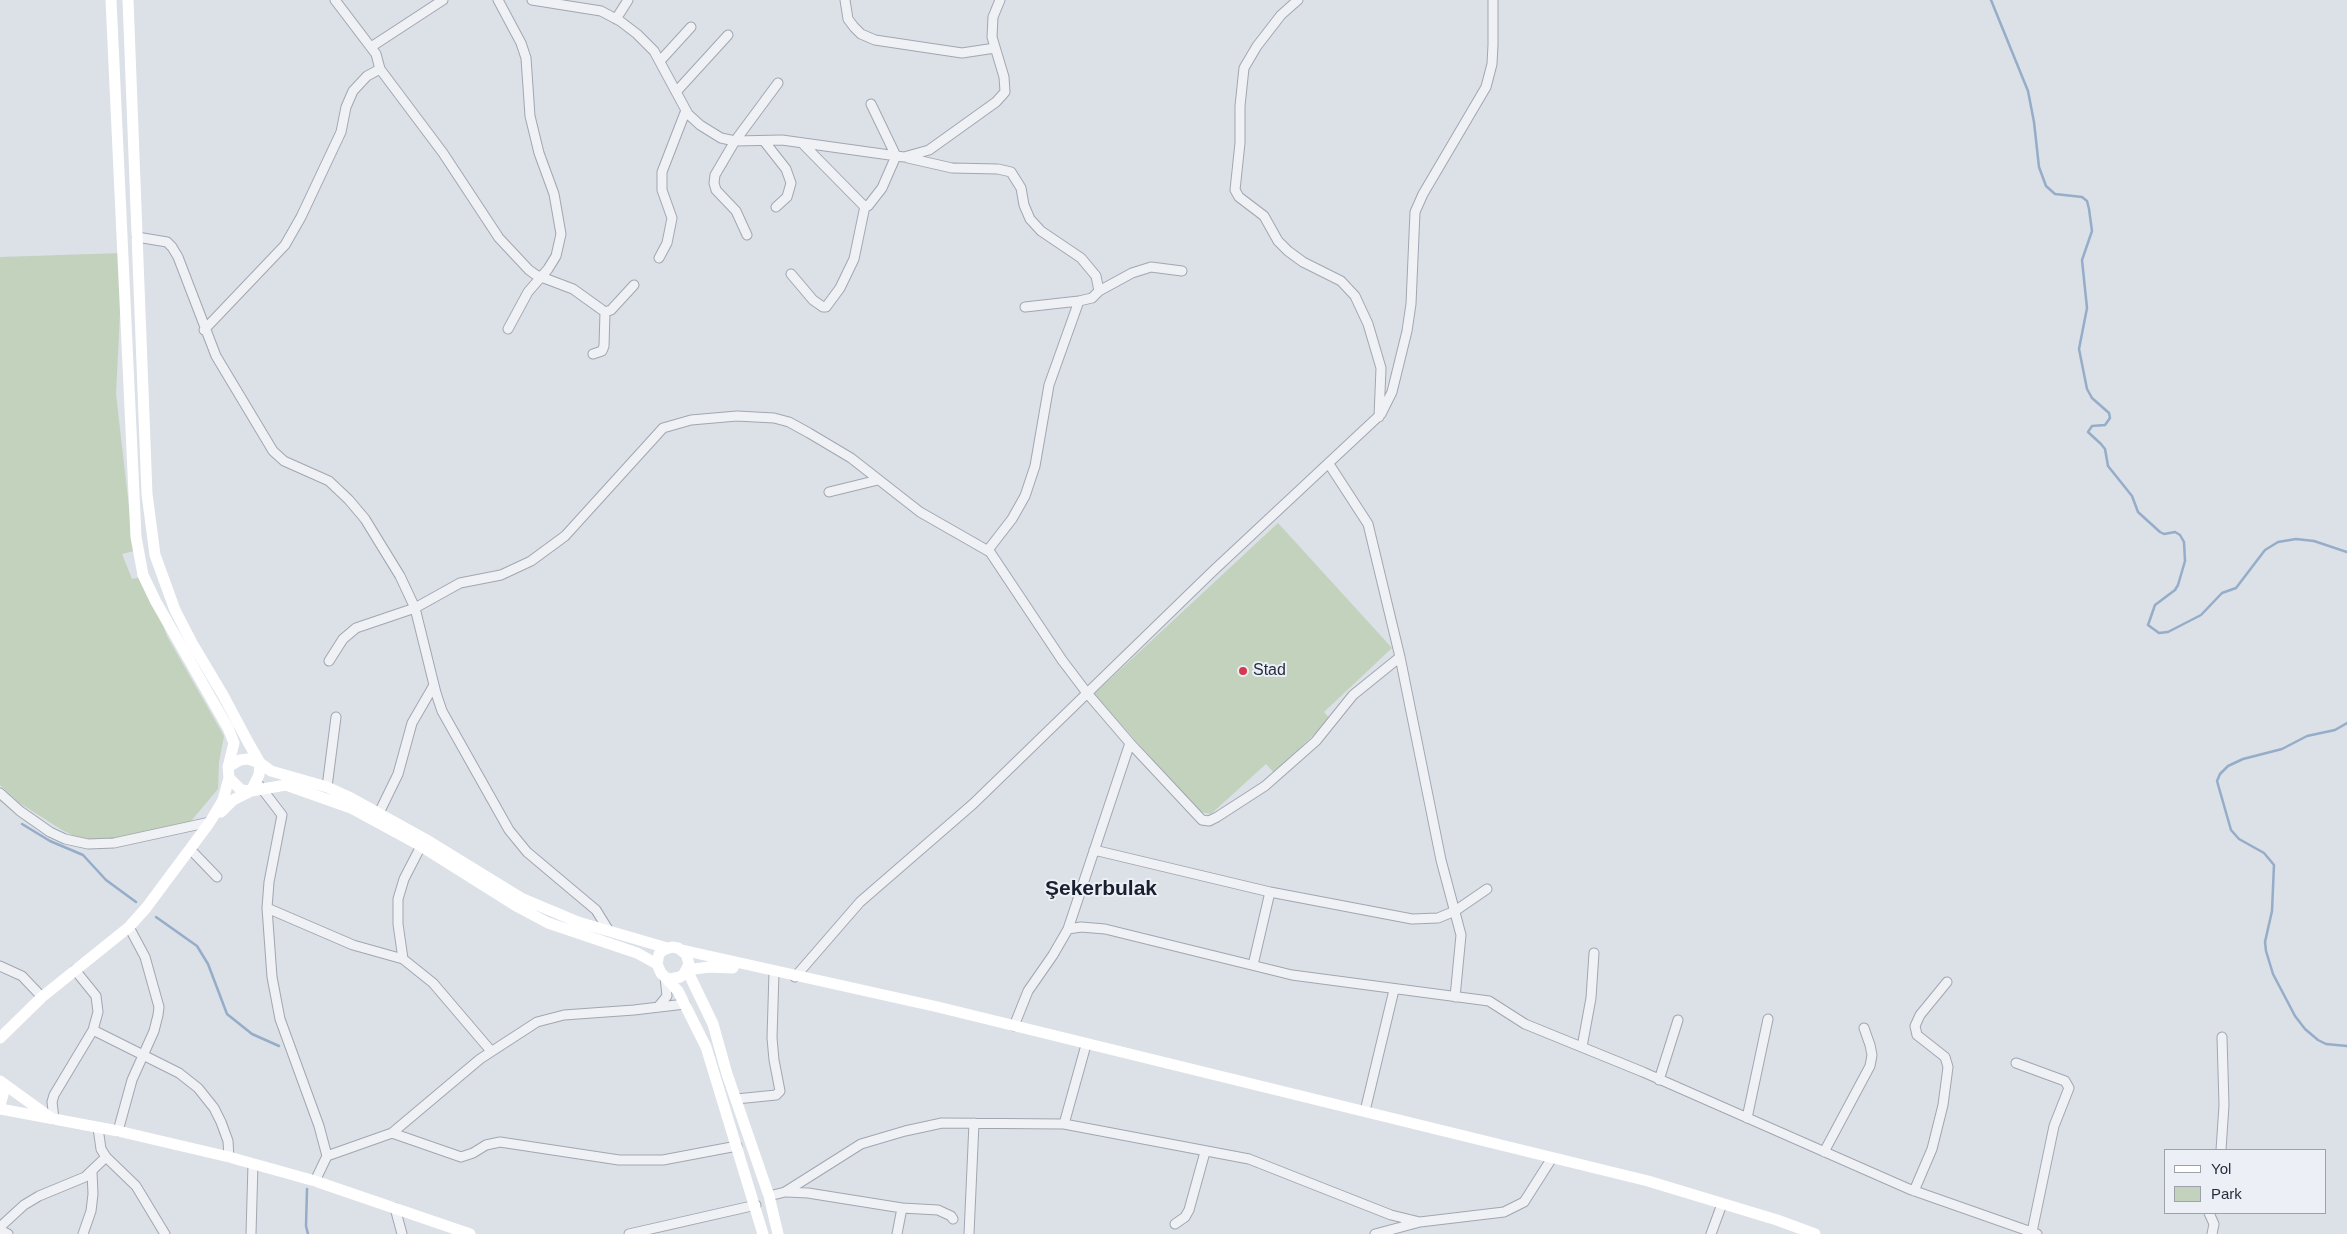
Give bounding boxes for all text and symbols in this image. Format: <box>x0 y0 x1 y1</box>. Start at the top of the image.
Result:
place label: Stad <box>1253 661 1286 681</box>
marker: Stad <box>1237 665 1249 677</box>
district label: Şekerbulak <box>1045 876 1157 902</box>
legend <box>2164 1149 2327 1214</box>
text: Yol <box>2211 1160 2231 1177</box>
text: Park <box>2211 1185 2242 1202</box>

